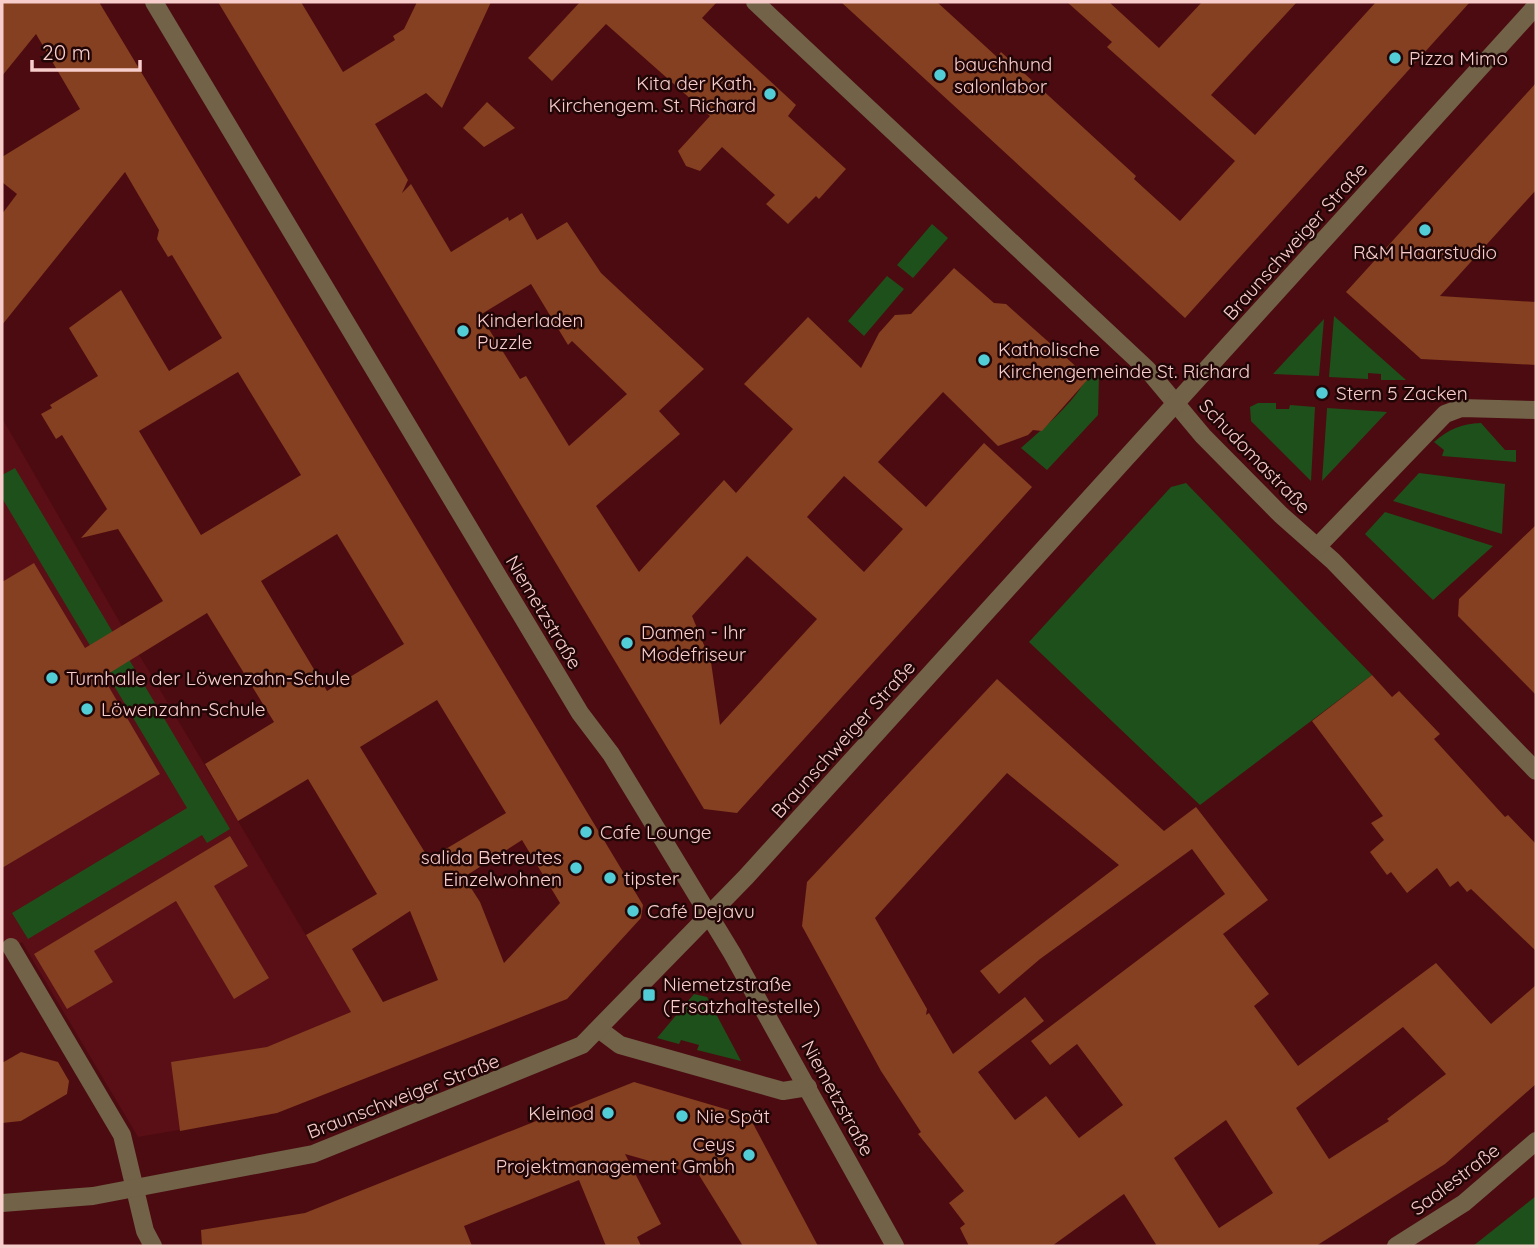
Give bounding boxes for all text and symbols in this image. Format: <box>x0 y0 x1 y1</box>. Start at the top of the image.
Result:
scale bar <box>32 28 140 72</box>
text: 20 m <box>42 39 91 65</box>
place label: Pizza Mimo <box>1409 46 1508 70</box>
marker: Pizza Mimo <box>1387 50 1403 66</box>
place label: bauchhund salonlabor <box>954 52 1052 98</box>
marker: bauchhund salonlabor <box>932 67 948 83</box>
place label: Kita der Kath. Kirchengem. St. Richard <box>549 71 756 117</box>
marker: Kita der Kath. Kirchengem. St. Richard <box>762 86 778 102</box>
street label: Braunschweiger Straße <box>1218 157 1372 325</box>
marker: R&M Haarstudio <box>1417 222 1433 238</box>
place label: R&M Haarstudio <box>1353 240 1497 264</box>
place label: Kinderladen Puzzle <box>477 308 584 354</box>
marker: Kinderladen Puzzle <box>455 323 471 339</box>
place label: Katholische Kirchengemeinde St. Richard <box>998 337 1250 383</box>
marker: Katholische Kirchengemeinde St. Richard <box>976 352 992 368</box>
place label: Stern 5 Zacken <box>1336 381 1468 405</box>
marker: Stern 5 Zacken <box>1314 385 1330 401</box>
street label: Schudomastraße <box>1194 394 1316 518</box>
street label: Niemetzstraße <box>501 551 587 673</box>
place label: Damen - Ihr Modefriseur <box>641 620 747 666</box>
marker: Damen - Ihr Modefriseur <box>619 635 635 651</box>
street label: Braunschweiger Straße <box>766 655 920 823</box>
place label: Turnhalle der Löwenzahn-Schule <box>66 666 350 690</box>
marker: Turnhalle der Löwenzahn-Schule <box>44 670 60 686</box>
place label: Löwenzahn-Schule <box>101 697 265 721</box>
marker: Löwenzahn-Schule <box>79 701 95 717</box>
place label: Cafe Lounge <box>600 820 712 844</box>
marker: Cafe Lounge <box>578 824 594 840</box>
place label: salida Betreutes Einzelwohnen <box>421 845 562 891</box>
marker: salida Betreutes Einzelwohnen <box>568 860 584 876</box>
place label: tipster <box>624 866 680 890</box>
marker: tipster <box>602 870 618 886</box>
place label: Café Dejavu <box>647 899 755 923</box>
marker: Café Dejavu <box>625 903 641 919</box>
place label: Niemetzstraße (Ersatzhaltestelle) <box>663 972 820 1018</box>
marker: Niemetzstraße (Ersatzhaltestelle) <box>641 987 657 1003</box>
street label: Niemetzstraße <box>796 1036 880 1160</box>
street label: Braunschweiger Straße <box>304 1048 502 1144</box>
place label: Kleinod <box>528 1101 594 1125</box>
place label: Nie Spät <box>696 1104 770 1128</box>
marker: Kleinod <box>600 1105 616 1121</box>
marker: Nie Spät <box>674 1108 690 1124</box>
place label: Ceys Projektmanagement Gmbh <box>496 1132 735 1178</box>
street label: Saalestraße <box>1406 1138 1504 1220</box>
marker: Ceys Projektmanagement Gmbh <box>741 1147 757 1163</box>

